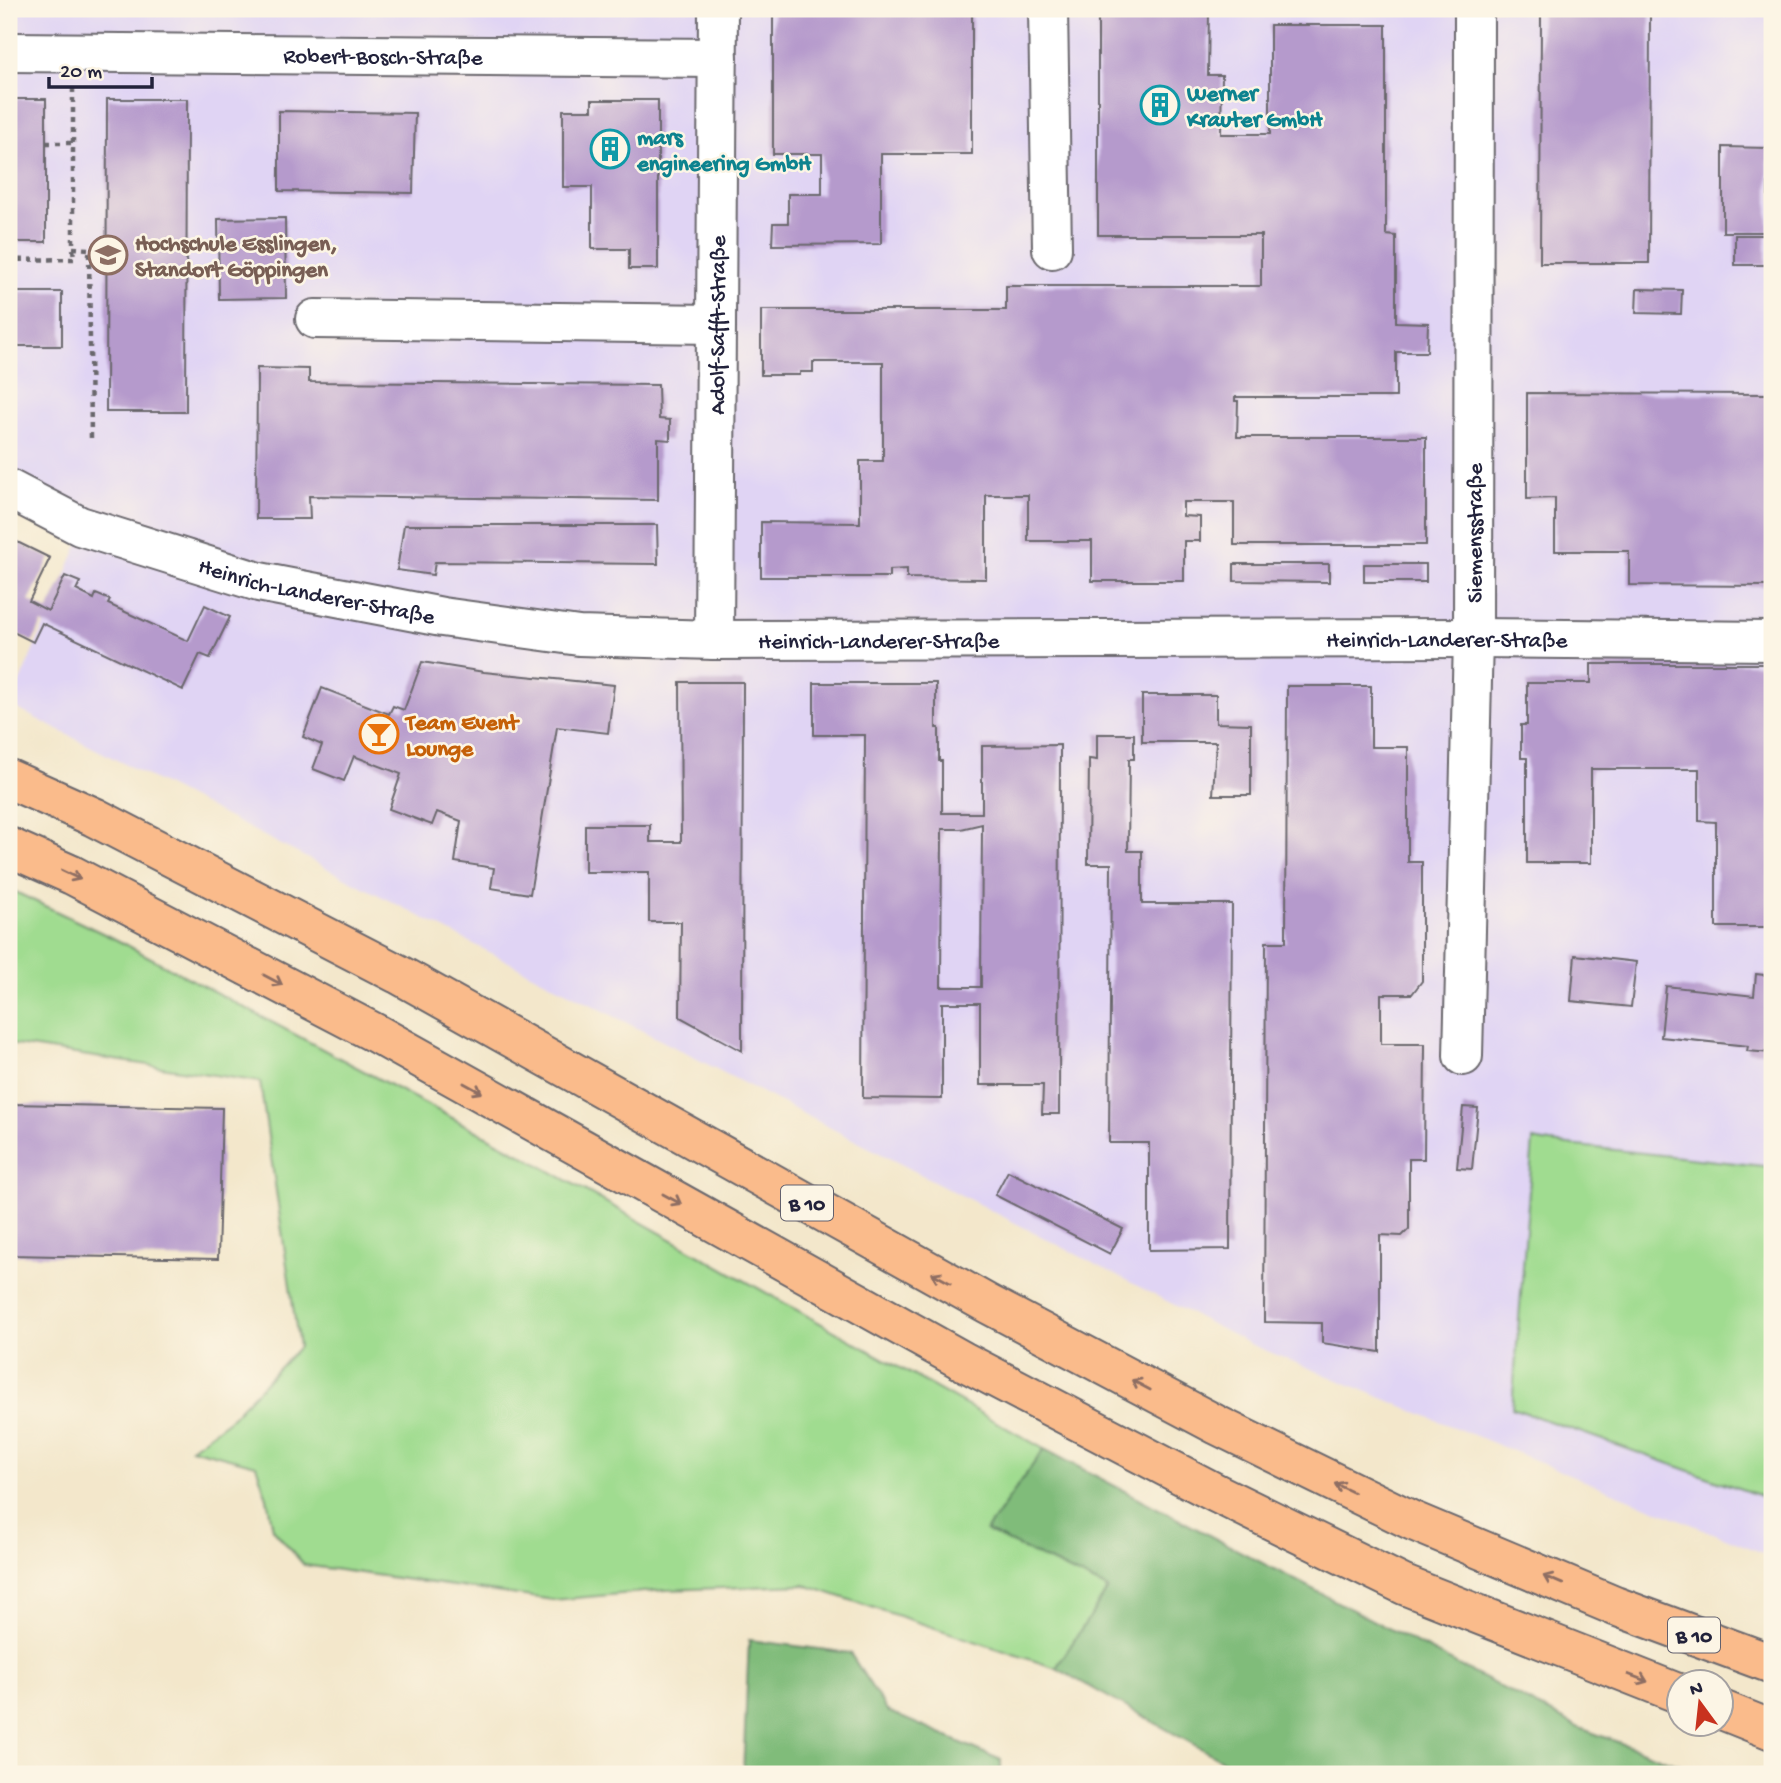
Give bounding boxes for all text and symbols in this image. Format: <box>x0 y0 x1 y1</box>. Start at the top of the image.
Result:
street label: Robert-Bosch-Straße <box>283 44 484 73</box>
scale bar <box>49 46 152 90</box>
text: 20 m <box>60 61 102 86</box>
place label: Werner Krauter GmbH <box>1186 82 1323 135</box>
building icon: Werner Krauter GmbH <box>1139 84 1181 126</box>
place label: mars engineering GmbH <box>636 126 812 179</box>
building icon: mars engineering GmbH <box>589 128 631 170</box>
place label: Hochschule Esslingen, Standort Göppingen <box>135 232 337 285</box>
school or university icon: Hochschule Esslingen, Standort Göppingen <box>87 234 129 276</box>
street label: Adolf-Safft-Straße <box>705 234 734 415</box>
street label: Siemensstraße <box>1463 462 1490 603</box>
street label: Heinrich-Landerer-Straße <box>194 554 438 633</box>
street label: Heinrich-Landerer-Straße <box>1326 628 1569 656</box>
street label: Heinrich-Landerer-Straße <box>758 629 1001 657</box>
place label: Team Event Lounge <box>404 711 521 764</box>
bar icon: Team Event Lounge <box>358 713 400 755</box>
one-way arrow <box>60 869 81 882</box>
one-way arrow <box>262 974 283 987</box>
one-way arrow <box>463 1081 483 1095</box>
road number: B 10 <box>781 1186 833 1220</box>
one-way arrow <box>661 1193 682 1206</box>
one-way arrow <box>931 1271 952 1284</box>
one-way arrow <box>1132 1378 1152 1392</box>
one-way arrow <box>1334 1481 1355 1494</box>
one-way arrow <box>1542 1572 1564 1585</box>
road number: B 10 <box>1668 1618 1720 1652</box>
north arrow <box>1666 1668 1736 1738</box>
one-way arrow <box>1627 1672 1648 1685</box>
text: N <box>1688 1677 1705 1703</box>

